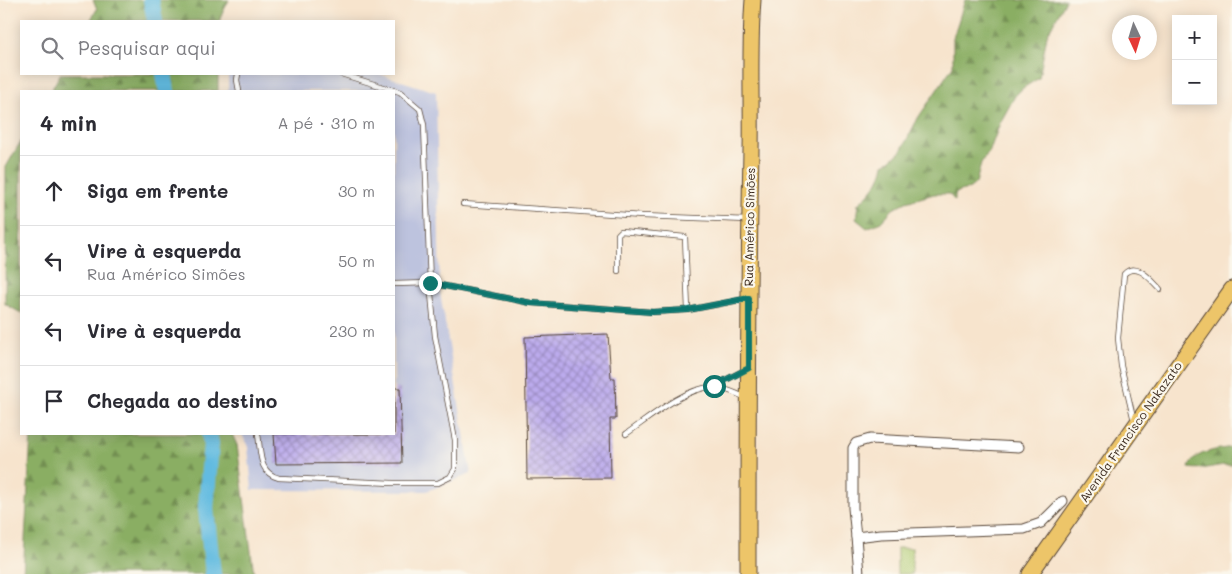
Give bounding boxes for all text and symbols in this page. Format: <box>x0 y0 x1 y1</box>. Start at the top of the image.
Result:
north arrow <box>1112 15 1157 60</box>
map controls <box>1172 15 1217 105</box>
button: + <box>1172 15 1217 60</box>
search box <box>20 20 395 75</box>
icon: search <box>38 34 66 62</box>
text: Pesquisar aqui <box>78 35 216 60</box>
button: − <box>1172 60 1217 105</box>
text: 4 min <box>40 109 97 136</box>
text: A pé · 310 m <box>278 112 375 133</box>
street label: Rua Américo Simões <box>740 167 758 287</box>
icon: ahead <box>40 177 68 205</box>
text: Siga em frente <box>87 178 228 203</box>
text: 30 m <box>338 180 375 201</box>
text: Vire à esquerda <box>87 238 242 263</box>
icon: left <box>40 247 68 275</box>
text: 50 m <box>338 250 375 271</box>
text: Rua Américo Simões <box>87 263 246 284</box>
route end <box>419 272 442 295</box>
icon: left <box>40 317 68 345</box>
text: Vire à esquerda <box>87 318 242 343</box>
text: 230 m <box>329 320 375 341</box>
street label: Avenida Francisco Nakazato <box>1075 358 1185 505</box>
route start <box>703 375 726 398</box>
icon: arrive <box>40 387 68 415</box>
text: Chegada ao destino <box>87 388 277 413</box>

